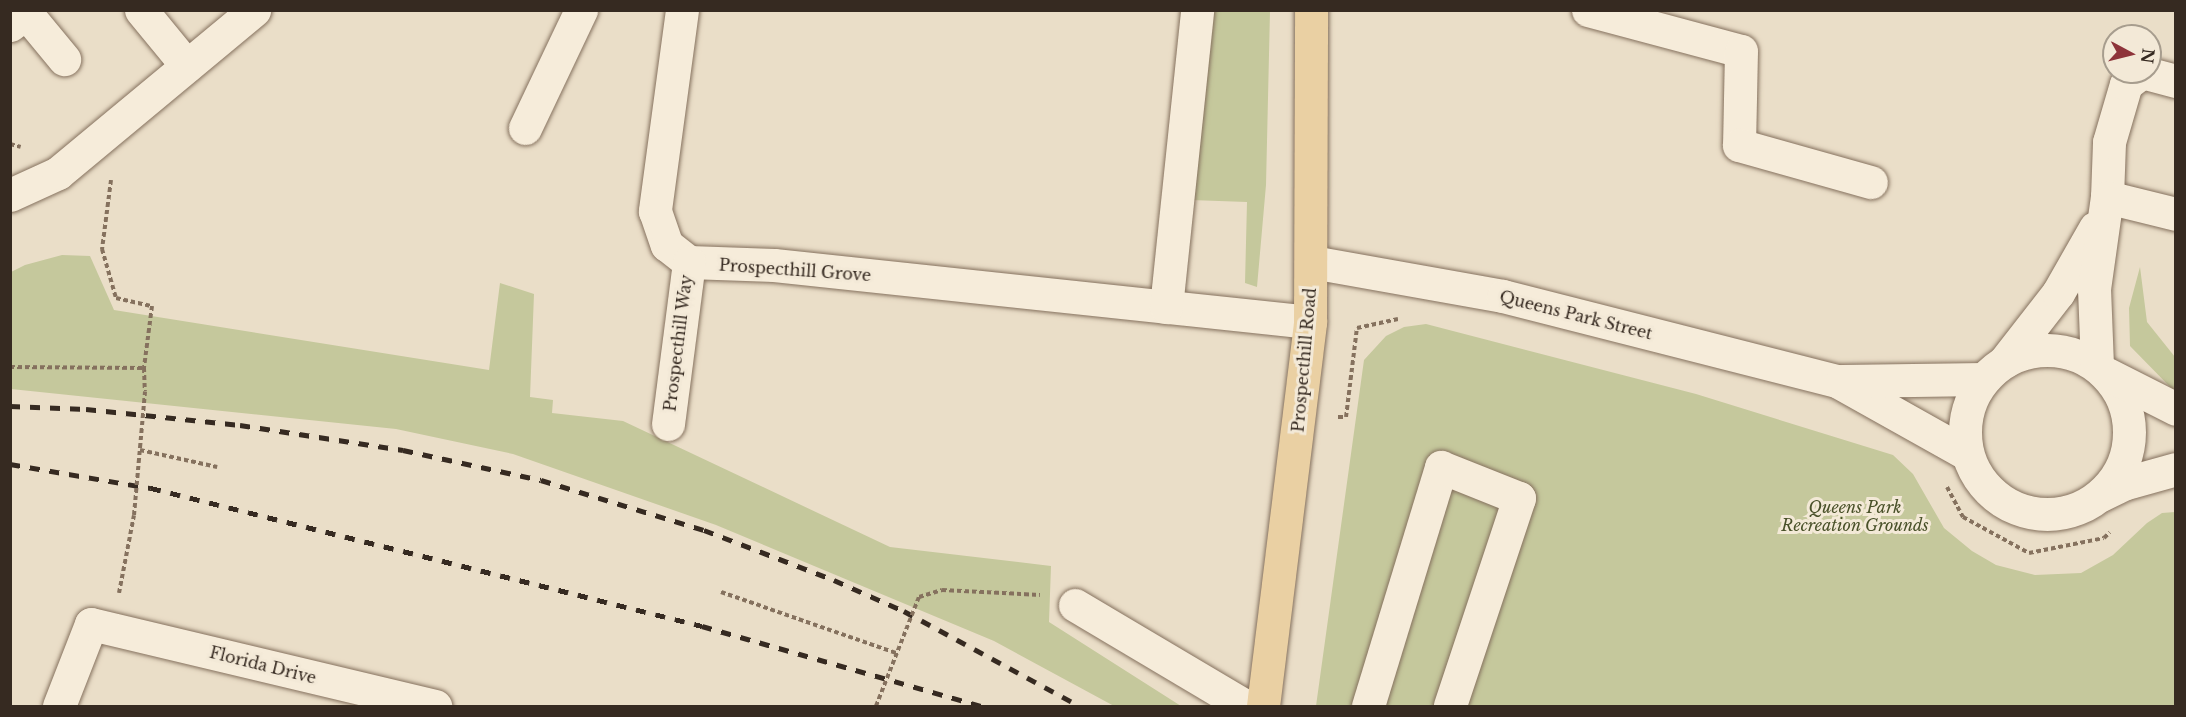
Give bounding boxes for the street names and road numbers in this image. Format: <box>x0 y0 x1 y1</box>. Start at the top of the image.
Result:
street label: Prospecthill Grove <box>718 255 872 285</box>
street label: Prospecthill Way <box>660 273 696 413</box>
street label: Prospecthill Road <box>1288 287 1320 433</box>
street label: Queens Park Street <box>1498 287 1654 343</box>
street label: Florida Drive <box>208 642 318 688</box>

